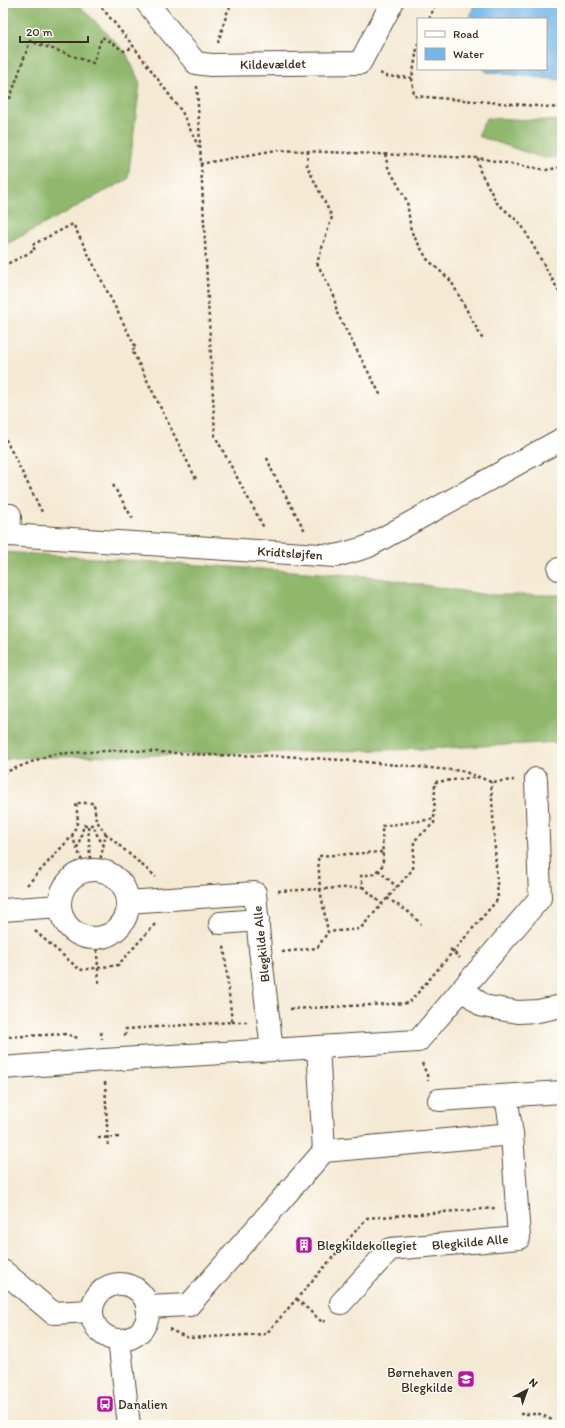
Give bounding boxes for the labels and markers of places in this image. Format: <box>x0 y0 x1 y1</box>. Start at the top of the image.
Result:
building icon: Blegkildekollegiet <box>294 1235 314 1255</box>
place label: Blegkildekollegiet <box>317 1238 417 1253</box>
place label: Børnehaven Blegkilde <box>387 1365 453 1395</box>
school or university icon: Børnehaven Blegkilde <box>456 1369 476 1389</box>
bus stop icon: Danalien <box>95 1394 115 1414</box>
place label: Danalien <box>118 1397 168 1412</box>

